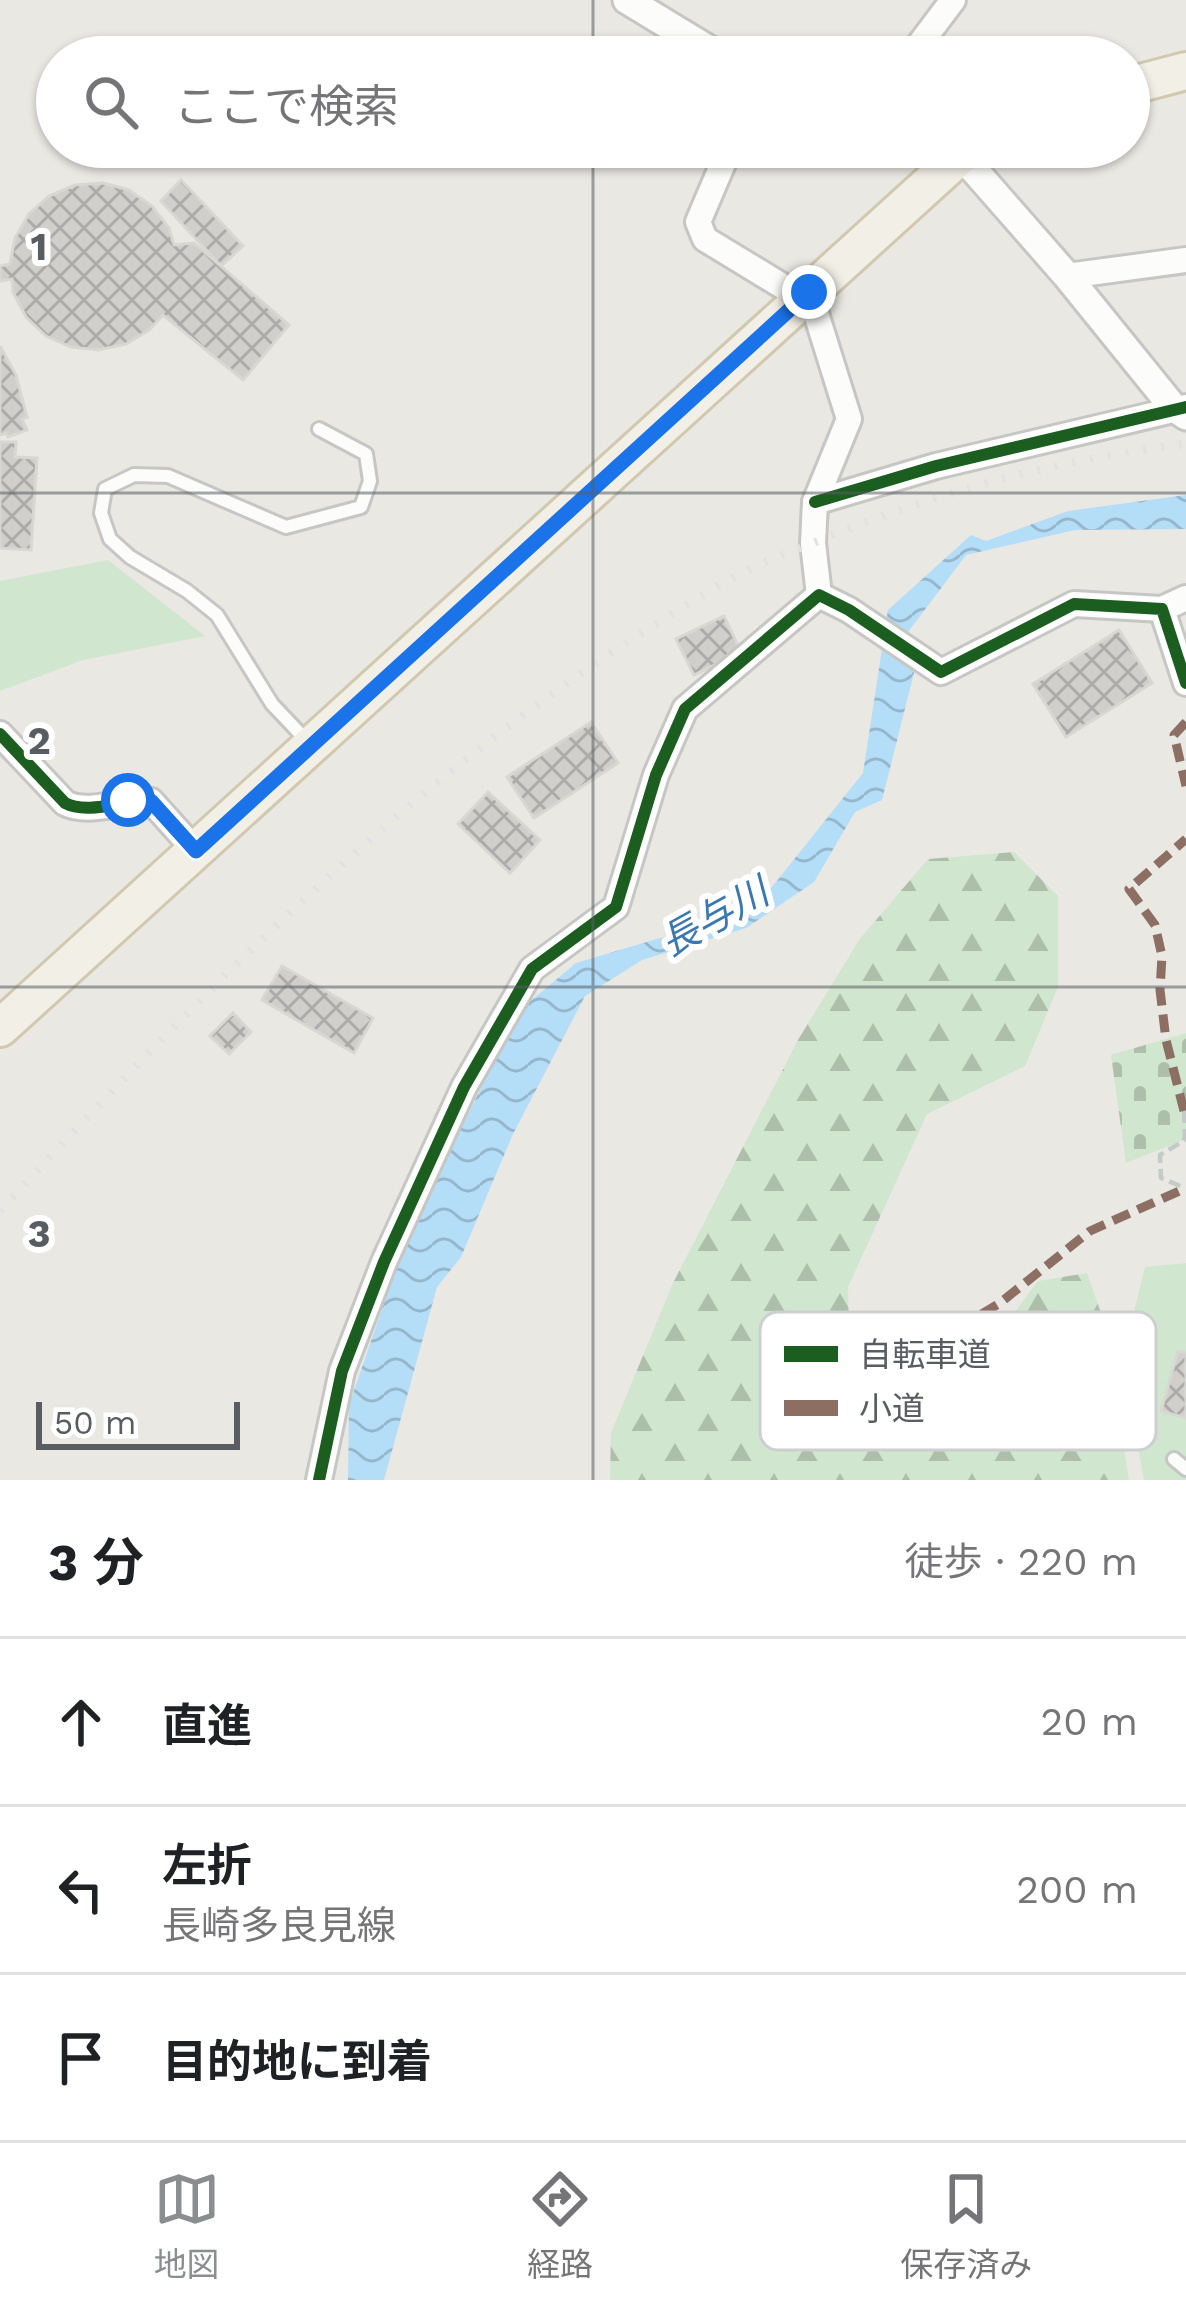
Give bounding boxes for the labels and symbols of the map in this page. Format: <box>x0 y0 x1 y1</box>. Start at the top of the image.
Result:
text: 1 <box>31 224 47 269</box>
route end <box>782 265 836 319</box>
text: 2 <box>27 718 51 763</box>
route start <box>101 773 155 827</box>
water label: 長与川 <box>652 867 780 965</box>
text: 3 <box>27 1211 51 1256</box>
legend <box>760 1312 1156 1450</box>
text: 自転車道 <box>859 1335 991 1374</box>
text: 小道 <box>859 1389 925 1428</box>
scale bar <box>36 1396 240 1449</box>

